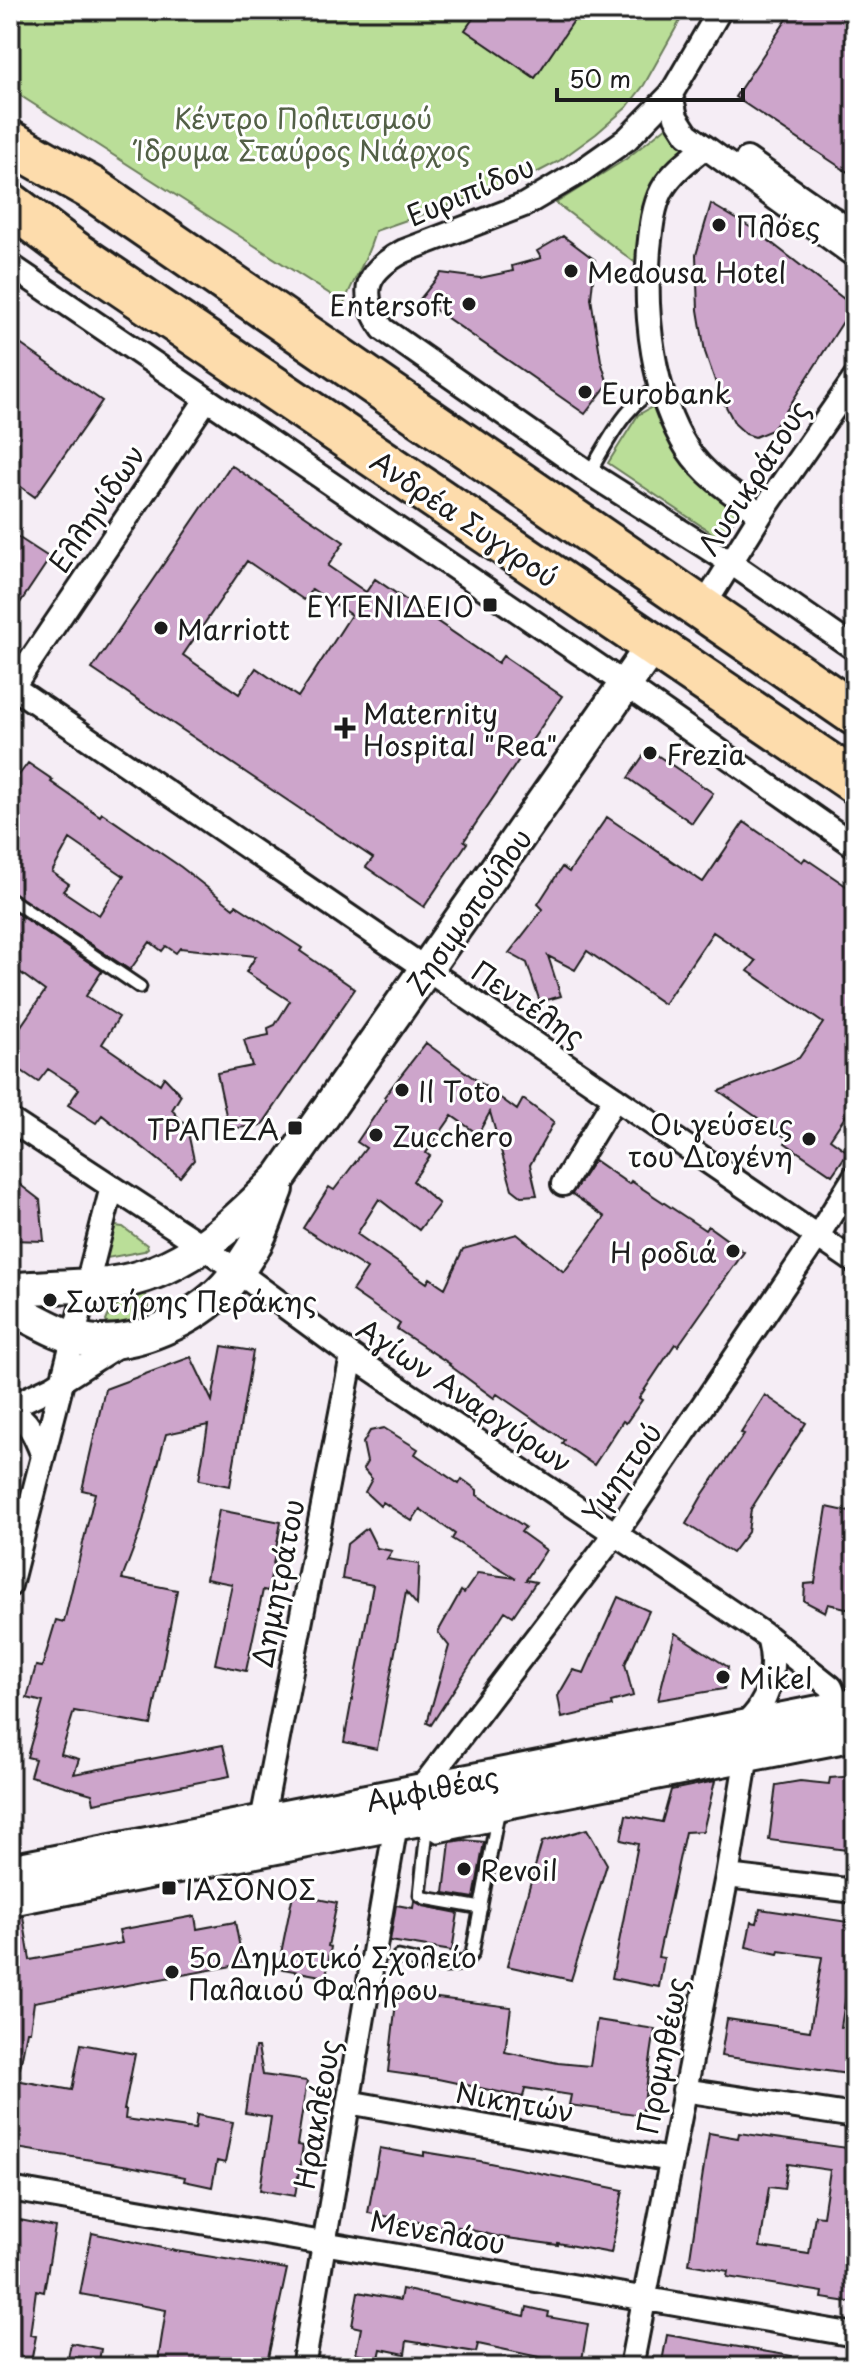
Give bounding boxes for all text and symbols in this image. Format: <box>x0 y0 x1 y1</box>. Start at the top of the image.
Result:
scale bar <box>557 52 743 102</box>
text: 50 m <box>569 60 631 96</box>
park label: Κέντρο Πολιτισμού Ίδρυμα Σταύρος Νιάρχος <box>133 96 470 171</box>
street label: Ευριπίδου <box>399 144 541 236</box>
place label: Πλόες <box>735 204 820 247</box>
marker: Πλόες <box>710 216 728 234</box>
place label: Medousa Hotel <box>587 250 786 293</box>
marker: Medousa Hotel <box>562 262 580 280</box>
place label: Entersoft <box>329 283 453 326</box>
marker: Entersoft <box>460 295 478 313</box>
place label: Eurobank <box>601 371 732 414</box>
marker: Eurobank <box>576 383 594 401</box>
street label: Λυσικράτους <box>687 391 819 563</box>
street label: Ελληνίδων <box>37 435 155 581</box>
street label: Ανδρέα Συγγρού <box>362 439 568 597</box>
place label: ΕΥΓΕΝΙΔΕΙΟ <box>306 584 474 627</box>
marker: ΕΥΓΕΝΙΔΕΙΟ <box>481 596 499 614</box>
place label: Marriott <box>177 607 290 650</box>
marker: Marriott <box>152 619 170 637</box>
place label: Maternity Hospital "Rea" <box>363 691 557 766</box>
marker: Maternity Hospital "Rea" <box>334 717 356 739</box>
place label: Frezia <box>666 732 746 775</box>
marker: Frezia <box>641 744 659 762</box>
street label: Ζησιμοπούλου <box>395 819 541 1003</box>
street label: Πεντέλης <box>463 949 595 1057</box>
place label: Il Toto <box>418 1069 501 1112</box>
marker: Il Toto <box>393 1081 411 1099</box>
place label: Οι γεύσεις του Διογένη <box>628 1102 793 1177</box>
place label: ΤΡΑΠΕΖΑ <box>147 1107 279 1150</box>
place label: Zucchero <box>392 1114 513 1157</box>
marker: ΤΡΑΠΕΖΑ <box>286 1119 304 1137</box>
marker: Zucchero <box>367 1126 385 1144</box>
marker: Οι γεύσεις του Διογένη <box>800 1130 818 1148</box>
place label: Η ροδιά <box>610 1230 717 1273</box>
marker: Η ροδιά <box>724 1242 742 1260</box>
place label: Σωτήρης Περάκης <box>66 1279 317 1322</box>
marker: Σωτήρης Περάκης <box>41 1291 59 1309</box>
street label: Αγίων Αναργύρων <box>349 1307 581 1483</box>
street label: Υμηττού <box>571 1413 671 1531</box>
street label: Δημητράτου <box>240 1495 314 1671</box>
place label: Mikel <box>739 1656 812 1699</box>
marker: Mikel <box>714 1668 732 1686</box>
street label: Αμφιθέας <box>362 1754 502 1822</box>
place label: Revoil <box>480 1848 558 1891</box>
marker: Revoil <box>455 1860 473 1878</box>
place label: ΙΑΣΟΝΟΣ <box>185 1867 316 1910</box>
marker: ΙΑΣΟΝΟΣ <box>160 1879 178 1897</box>
place label: 5ο Δημοτικό Σχολείο Παλαιού Φαλήρου <box>188 1935 477 2010</box>
marker: 5ο Δημοτικό Σχολείο Παλαιού Φαλήρου <box>163 1963 181 1981</box>
street label: Προμηθέως <box>625 1973 697 2139</box>
street label: Ηρακλέους <box>282 2036 350 2192</box>
street label: Νικητών <box>453 2069 577 2133</box>
street label: Μενελάου <box>367 2198 509 2264</box>

